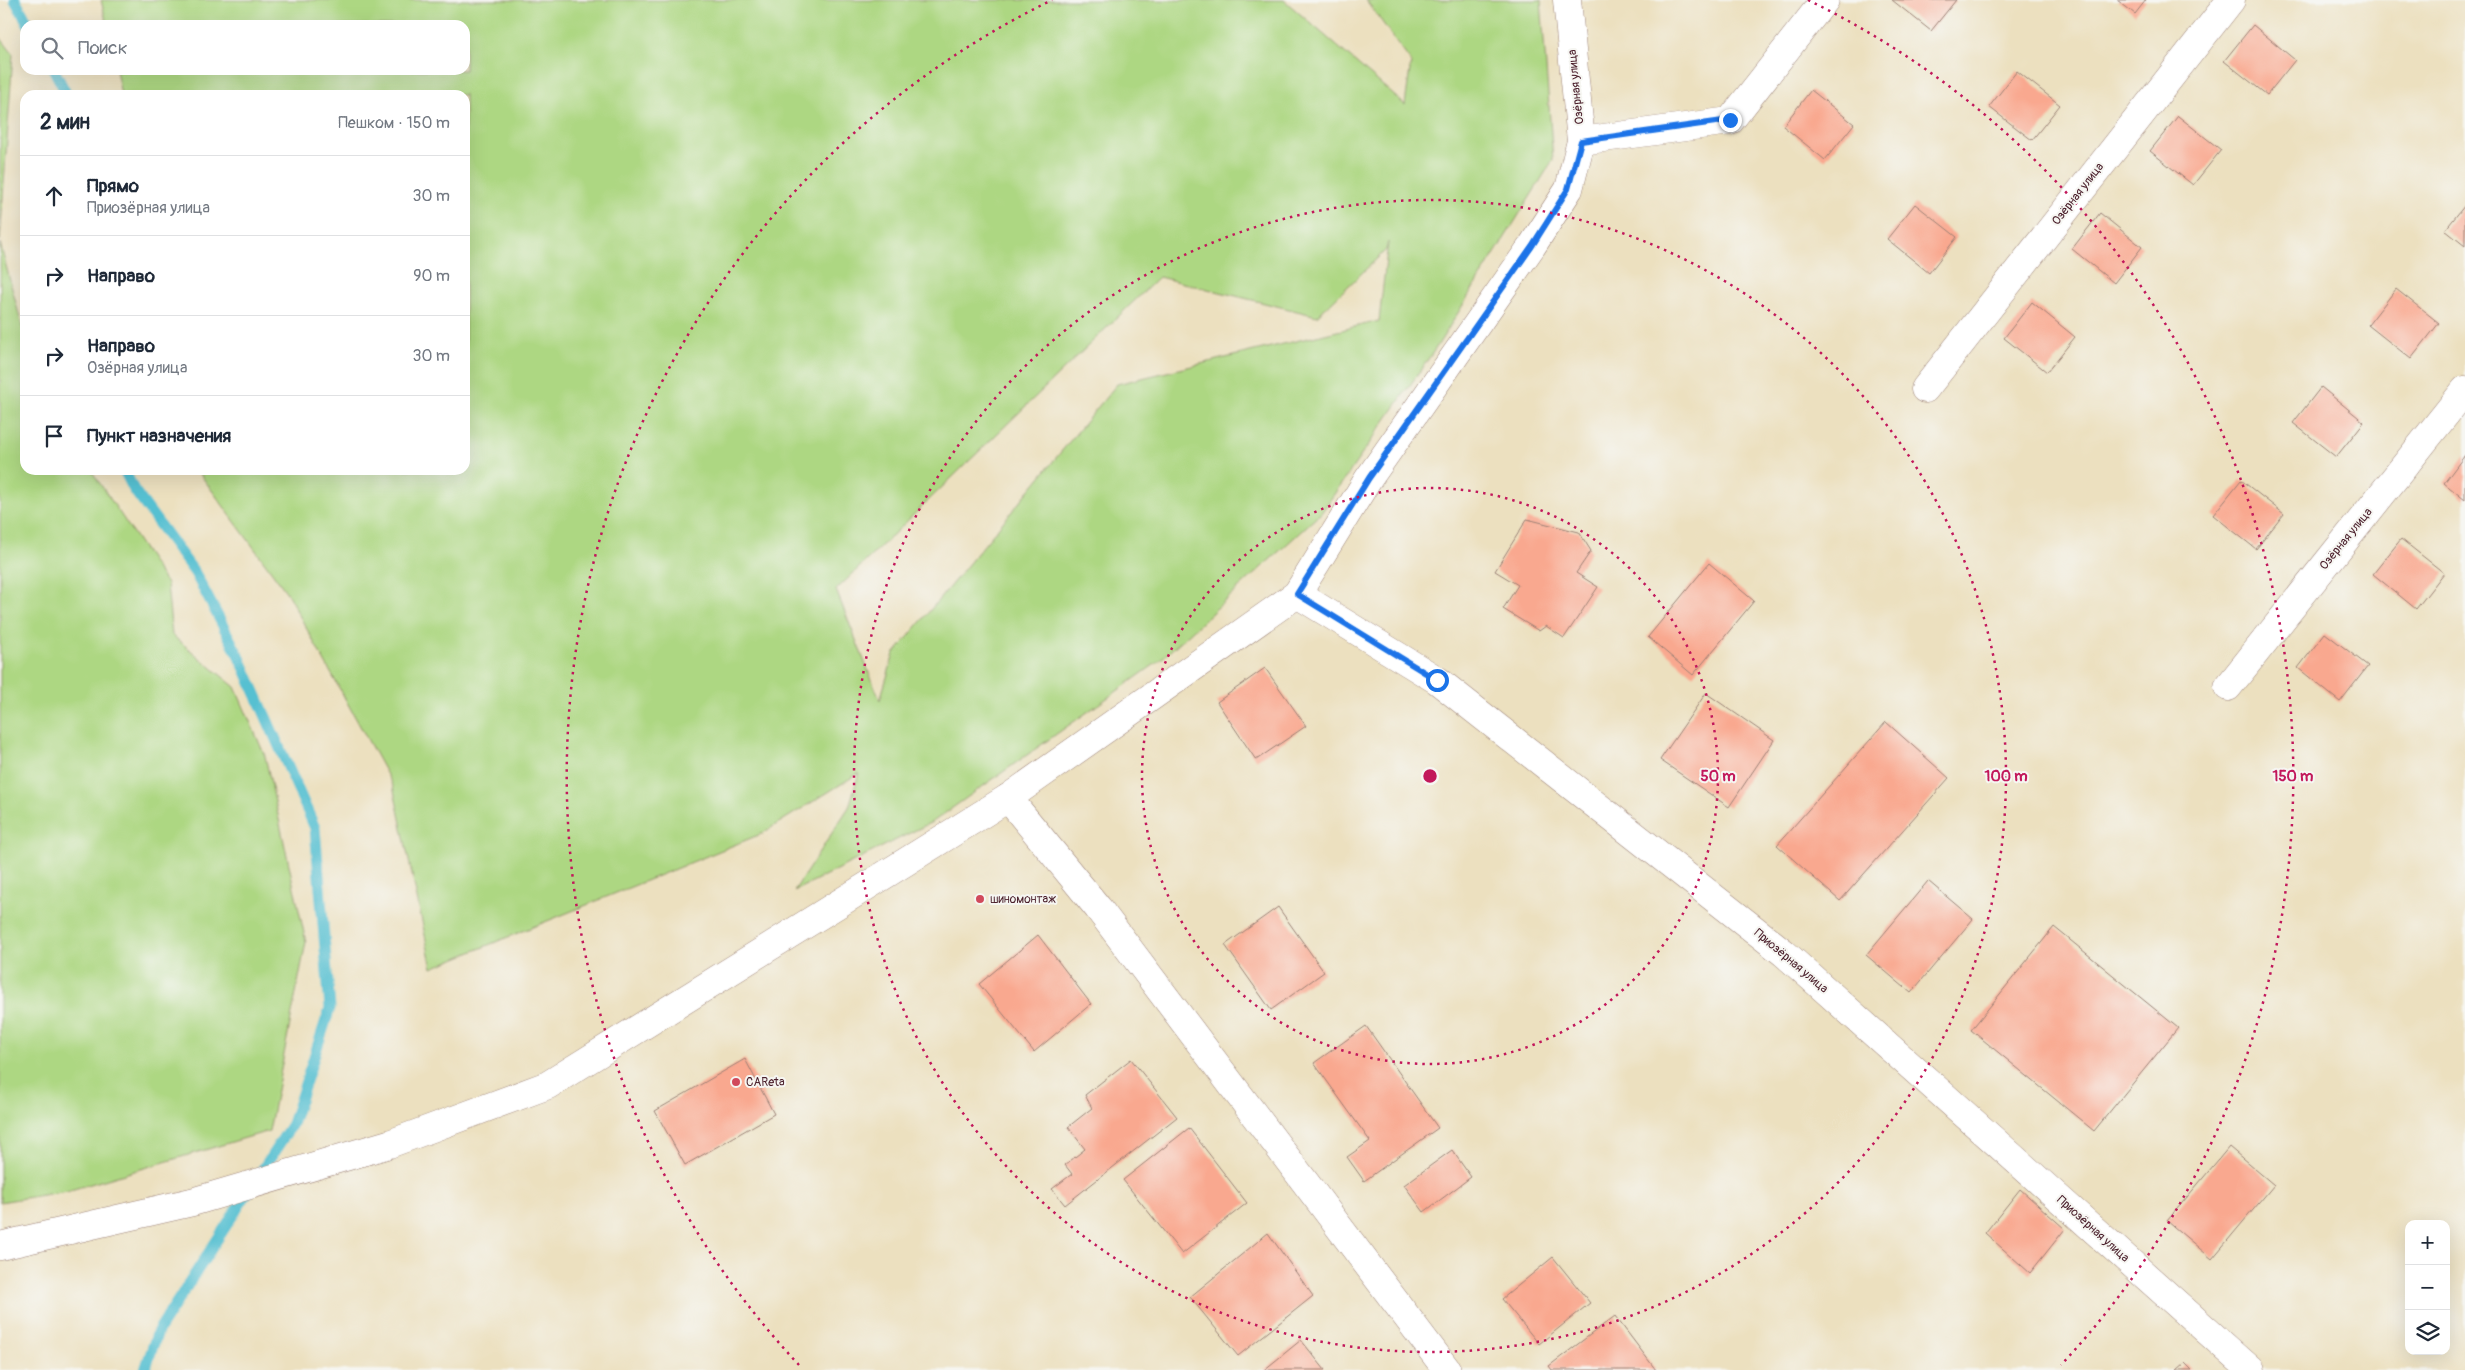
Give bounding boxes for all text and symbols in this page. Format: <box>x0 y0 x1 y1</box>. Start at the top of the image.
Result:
search box <box>20 20 470 75</box>
icon: search <box>38 34 66 62</box>
text: Поиск <box>78 36 128 60</box>
street label: Озёрная улица <box>1565 48 1587 125</box>
text: 2 мин <box>40 109 90 136</box>
route end <box>1719 109 1742 132</box>
text: Пешком · 150 m <box>338 113 450 133</box>
street label: Озёрная улица <box>2049 159 2107 228</box>
text: Прямо <box>87 174 139 198</box>
icon: ahead <box>40 182 68 210</box>
text: 30 m <box>412 186 450 206</box>
text: Приозёрная улица <box>87 198 210 218</box>
icon: right <box>40 262 68 290</box>
text: Направо <box>87 264 155 288</box>
text: 90 m <box>413 266 450 286</box>
text: Направо <box>87 334 155 358</box>
icon: right <box>40 342 68 370</box>
text: 30 m <box>412 346 450 366</box>
text: Озёрная улица <box>87 358 187 378</box>
icon: arrive <box>40 422 68 450</box>
text: Пункт назначения <box>87 424 231 448</box>
street label: Озёрная улица <box>2316 505 2376 573</box>
route start <box>1426 669 1449 692</box>
centre of rings <box>1421 767 1439 785</box>
text: 50 m <box>1701 767 1735 786</box>
text: 100 m <box>1985 767 2027 786</box>
text: 150 m <box>2273 767 2313 786</box>
place label: шиномонтаж <box>990 892 1056 907</box>
marker: шиномонтаж <box>974 893 986 905</box>
street label: Приозёрная улица <box>1751 926 1831 997</box>
place label: CAReta <box>746 1075 785 1090</box>
marker: CAReta <box>730 1076 742 1088</box>
street label: Приозёрная улица <box>2054 1193 2133 1266</box>
map controls <box>2405 1220 2450 1355</box>
button: + <box>2405 1220 2450 1265</box>
button: − <box>2405 1265 2450 1310</box>
button: layers <box>2405 1310 2450 1355</box>

